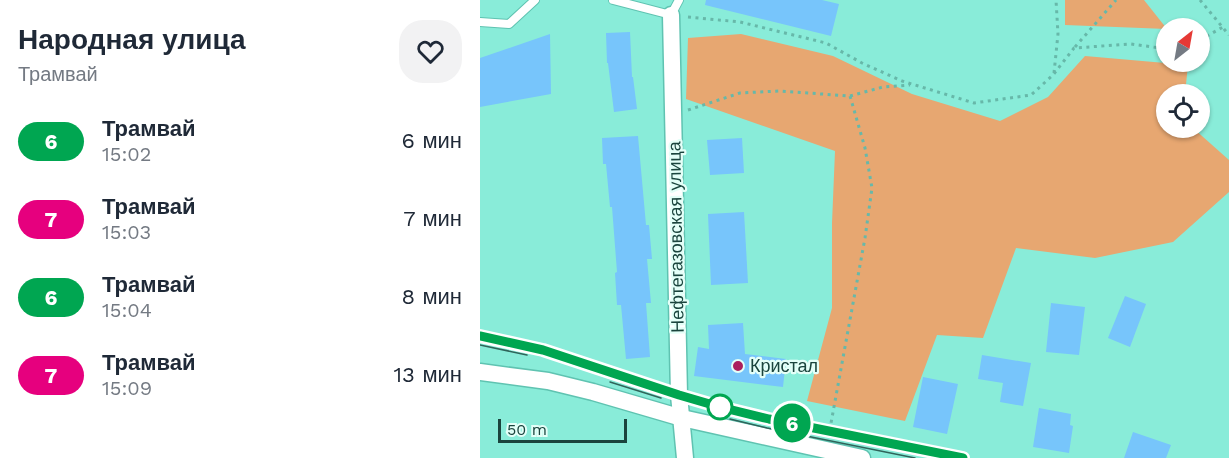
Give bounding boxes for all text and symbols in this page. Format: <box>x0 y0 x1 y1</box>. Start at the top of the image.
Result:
north arrow <box>1156 18 1210 72</box>
map controls <box>1156 18 1210 138</box>
button: heart <box>399 20 462 83</box>
text: Народная улица <box>18 23 246 56</box>
text: Трамвай <box>18 62 98 86</box>
button: locate <box>1156 84 1210 138</box>
text: Трамвай <box>102 116 196 141</box>
text: 6 мин <box>402 128 462 153</box>
text: 6 <box>45 129 57 154</box>
street label: Нефтегазовская улица <box>663 140 688 333</box>
text: 15:02 <box>102 142 151 166</box>
text: Трамвай <box>102 194 196 219</box>
text: 7 мин <box>403 206 462 231</box>
text: 7 <box>45 207 57 232</box>
text: 15:03 <box>102 220 151 244</box>
text: Трамвай <box>102 272 196 297</box>
text: 8 мин <box>401 284 462 309</box>
text: 6 <box>45 285 57 310</box>
text: 15:04 <box>102 298 152 322</box>
text: Трамвай <box>102 350 196 375</box>
place label: Кристал <box>750 355 818 376</box>
marker: Кристал <box>731 359 745 373</box>
text: 13 мин <box>394 362 462 387</box>
text: 7 <box>45 363 57 388</box>
text: 15:09 <box>102 376 152 400</box>
unlabelled marker <box>707 394 733 420</box>
line badge: 6 <box>772 404 812 442</box>
text: 6 <box>786 411 798 436</box>
scale bar <box>498 416 627 444</box>
text: 50 m <box>507 420 547 439</box>

